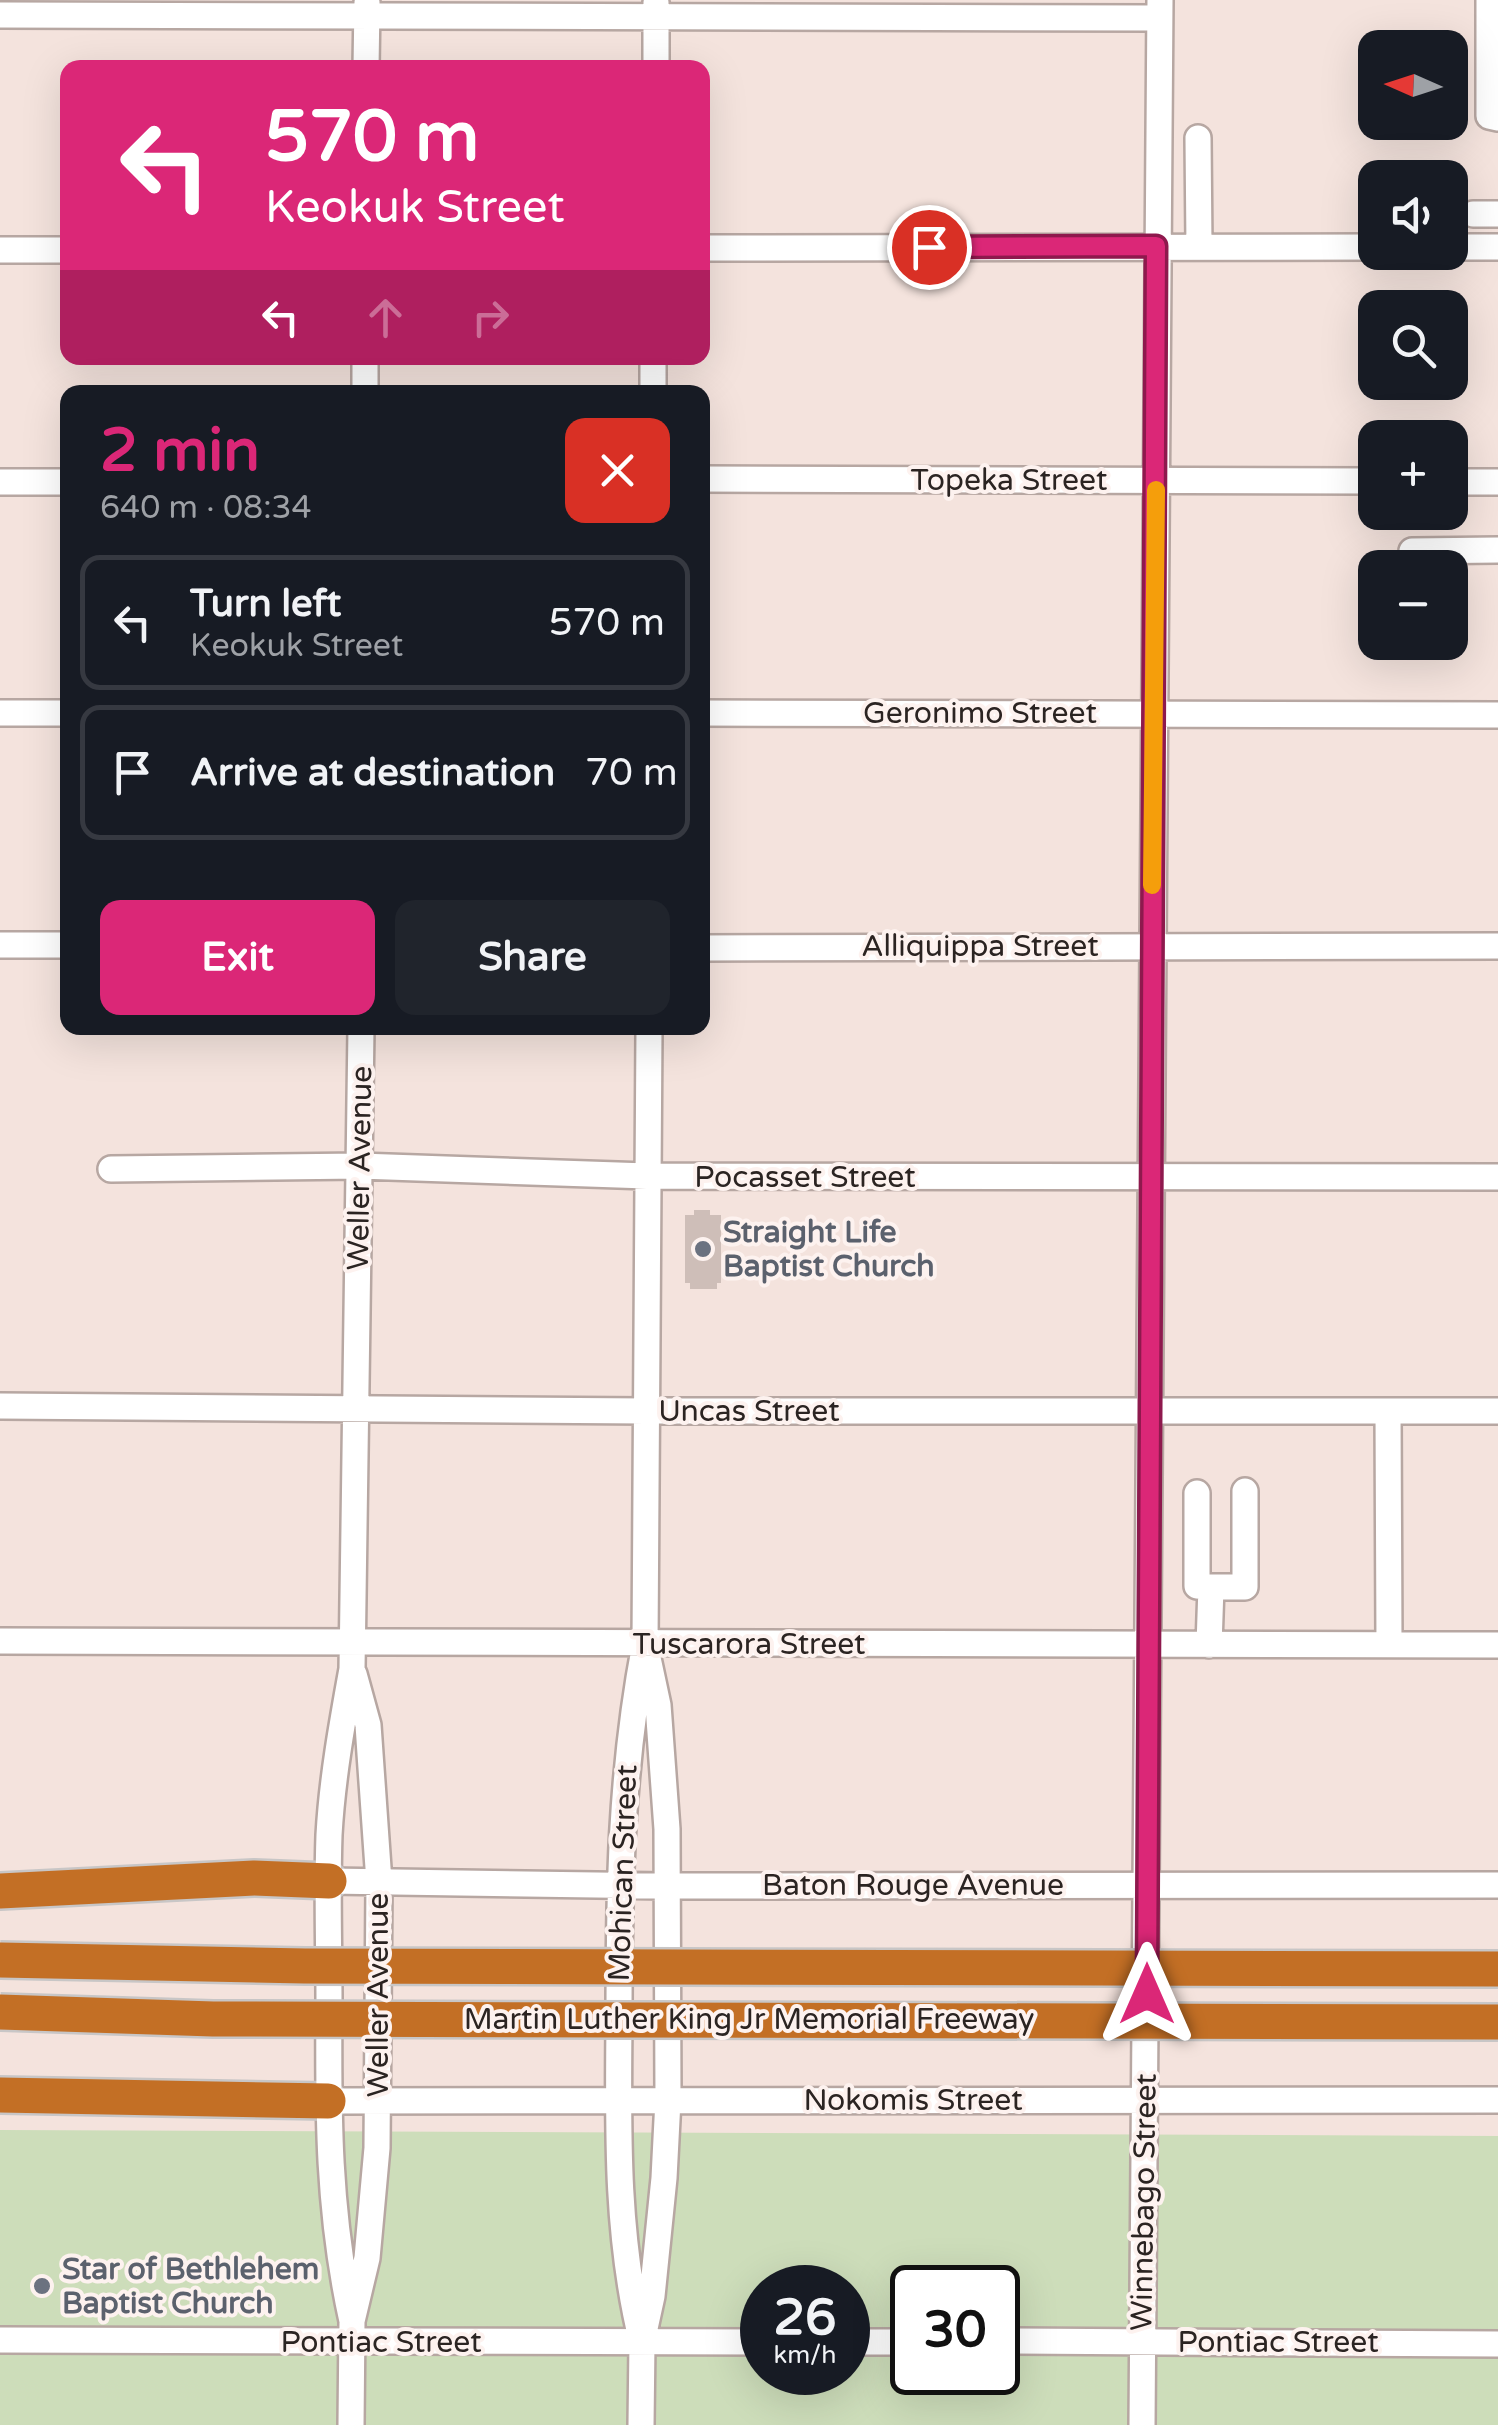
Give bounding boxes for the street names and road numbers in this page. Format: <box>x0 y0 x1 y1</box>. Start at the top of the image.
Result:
street label: Topeka Street <box>911 462 1107 499</box>
street label: Geronimo Street <box>863 695 1097 732</box>
street label: Alliquippa Street <box>861 928 1099 965</box>
street label: Weller Avenue <box>340 1065 380 1271</box>
street label: Pocasset Street <box>694 1159 916 1196</box>
street label: Uncas Street <box>658 1393 840 1430</box>
street label: Tuscarora Street <box>632 1626 866 1663</box>
street label: Mohican Street <box>601 1764 645 1982</box>
street label: Baton Rouge Avenue <box>762 1867 1064 1904</box>
street label: Weller Avenue <box>360 1893 397 2097</box>
street label: Martin Luther King Jr Memorial Freeway <box>464 2001 1034 2038</box>
street label: Winnebago Street <box>1123 2073 1165 2331</box>
street label: Nokomis Street <box>803 2082 1023 2119</box>
street label: Pontiac Street <box>280 2324 482 2361</box>
street label: Pontiac Street <box>1177 2324 1379 2361</box>

